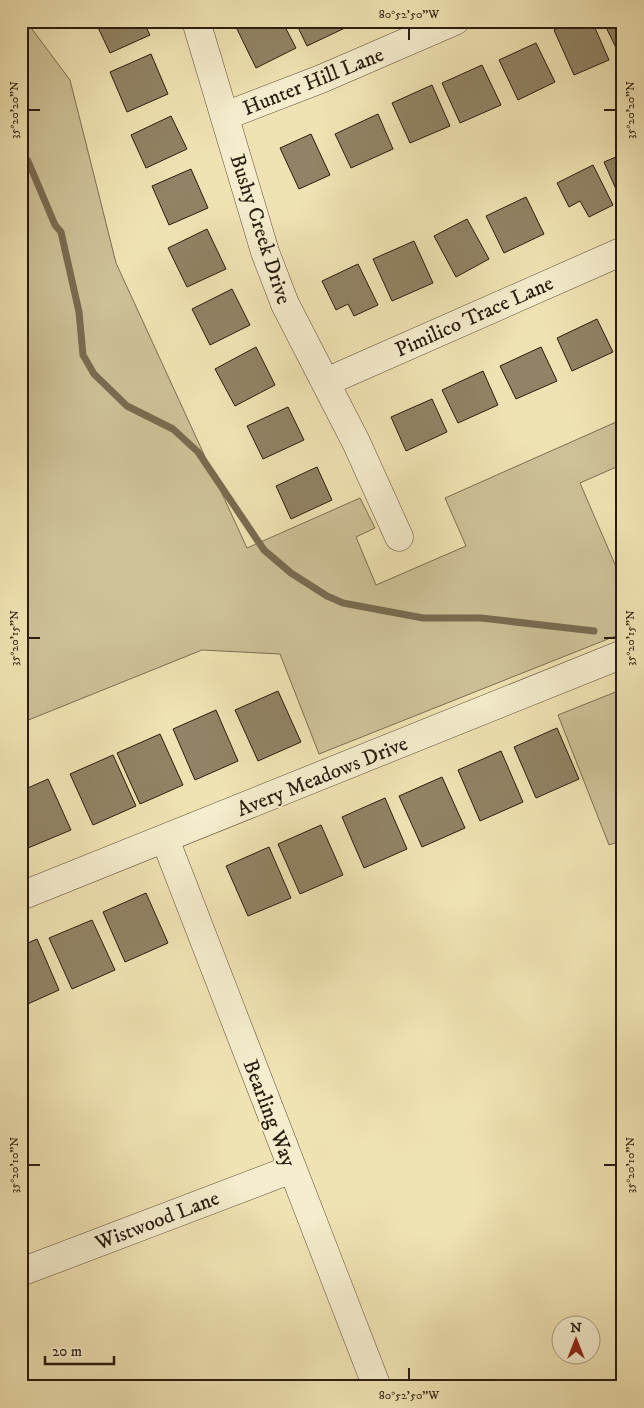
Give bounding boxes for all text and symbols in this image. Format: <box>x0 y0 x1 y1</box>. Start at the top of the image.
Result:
text: 80°52'50"W <box>379 7 440 22</box>
street label: Hunter Hill Lane <box>239 42 388 122</box>
text: 35°20'20"N <box>7 81 22 139</box>
text: 35°20'20"N <box>623 81 638 139</box>
street label: Bushy Creek Drive <box>224 151 297 308</box>
street label: Pimilico Trace Lane <box>391 270 558 363</box>
text: 35°20'15"N <box>7 610 22 666</box>
text: 35°20'15"N <box>623 610 638 666</box>
street label: Avery Meadows Drive <box>233 731 412 823</box>
street label: Bearling Way <box>237 1056 302 1172</box>
text: 35°20'10"N <box>7 1137 22 1193</box>
text: 35°20'10"N <box>623 1137 638 1193</box>
street label: Wistwood Lane <box>91 1185 223 1257</box>
north arrow <box>552 1316 602 1366</box>
text: N <box>570 1319 582 1337</box>
scale bar <box>45 1333 114 1365</box>
text: 20 m <box>52 1342 82 1361</box>
text: 80°52'50"W <box>379 1388 440 1403</box>

